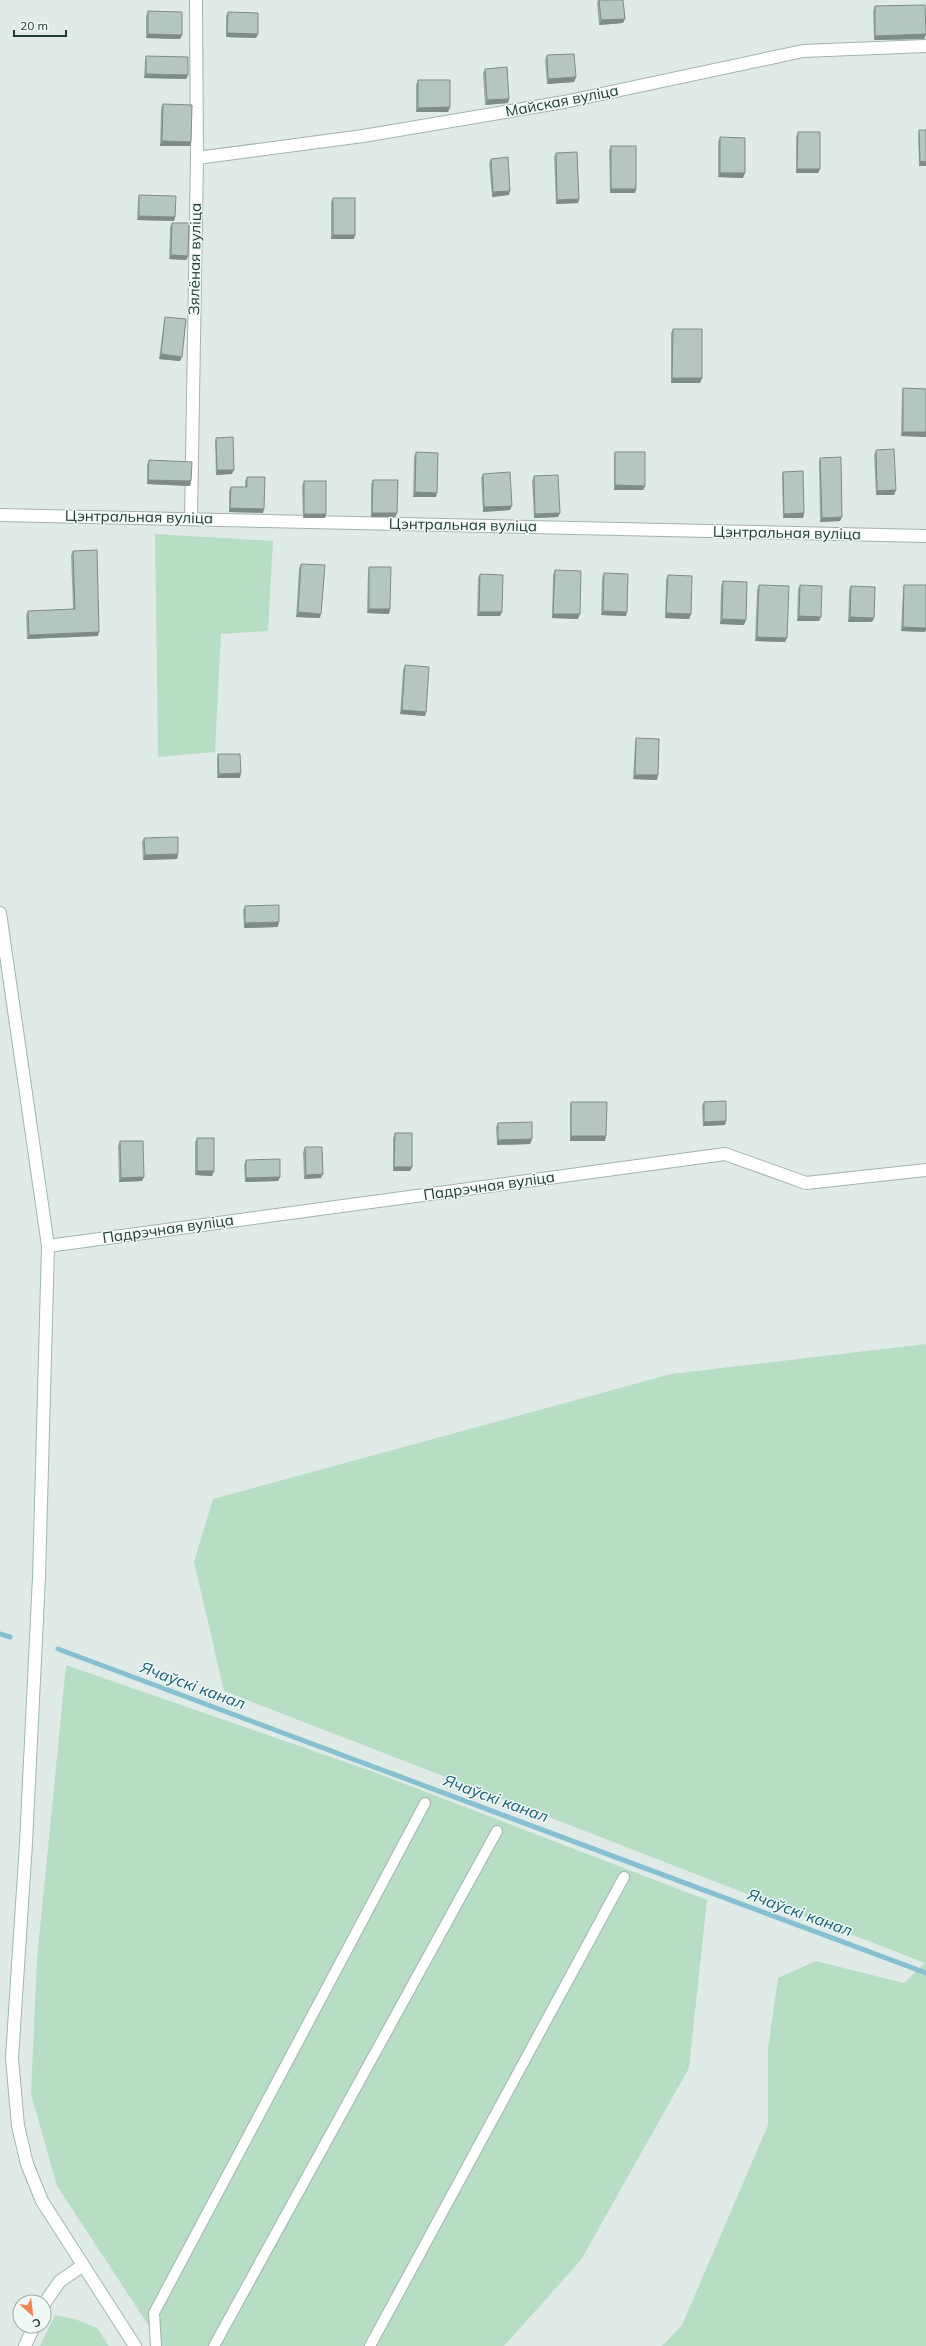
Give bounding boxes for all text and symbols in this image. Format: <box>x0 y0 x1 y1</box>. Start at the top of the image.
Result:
scale bar <box>14 12 66 38</box>
text: 20 m <box>20 18 48 33</box>
street label: Майская вуліца <box>504 80 620 121</box>
street label: Зялёная вуліца <box>184 203 205 315</box>
street label: Цэнтральная вуліца <box>65 506 213 527</box>
street label: Цэнтральная вуліца <box>389 514 537 535</box>
street label: Цэнтральная вуліца <box>713 522 861 543</box>
street label: Падрэчная вуліца <box>422 1167 556 1204</box>
street label: Падрэчная вуліца <box>101 1210 235 1247</box>
water label: Ячаўскі канал <box>137 1656 248 1713</box>
water label: Ячаўскі канал <box>440 1769 551 1826</box>
water label: Ячаўскі канал <box>744 1883 855 1940</box>
north arrow <box>12 2294 52 2334</box>
text: С <box>30 2315 43 2331</box>

